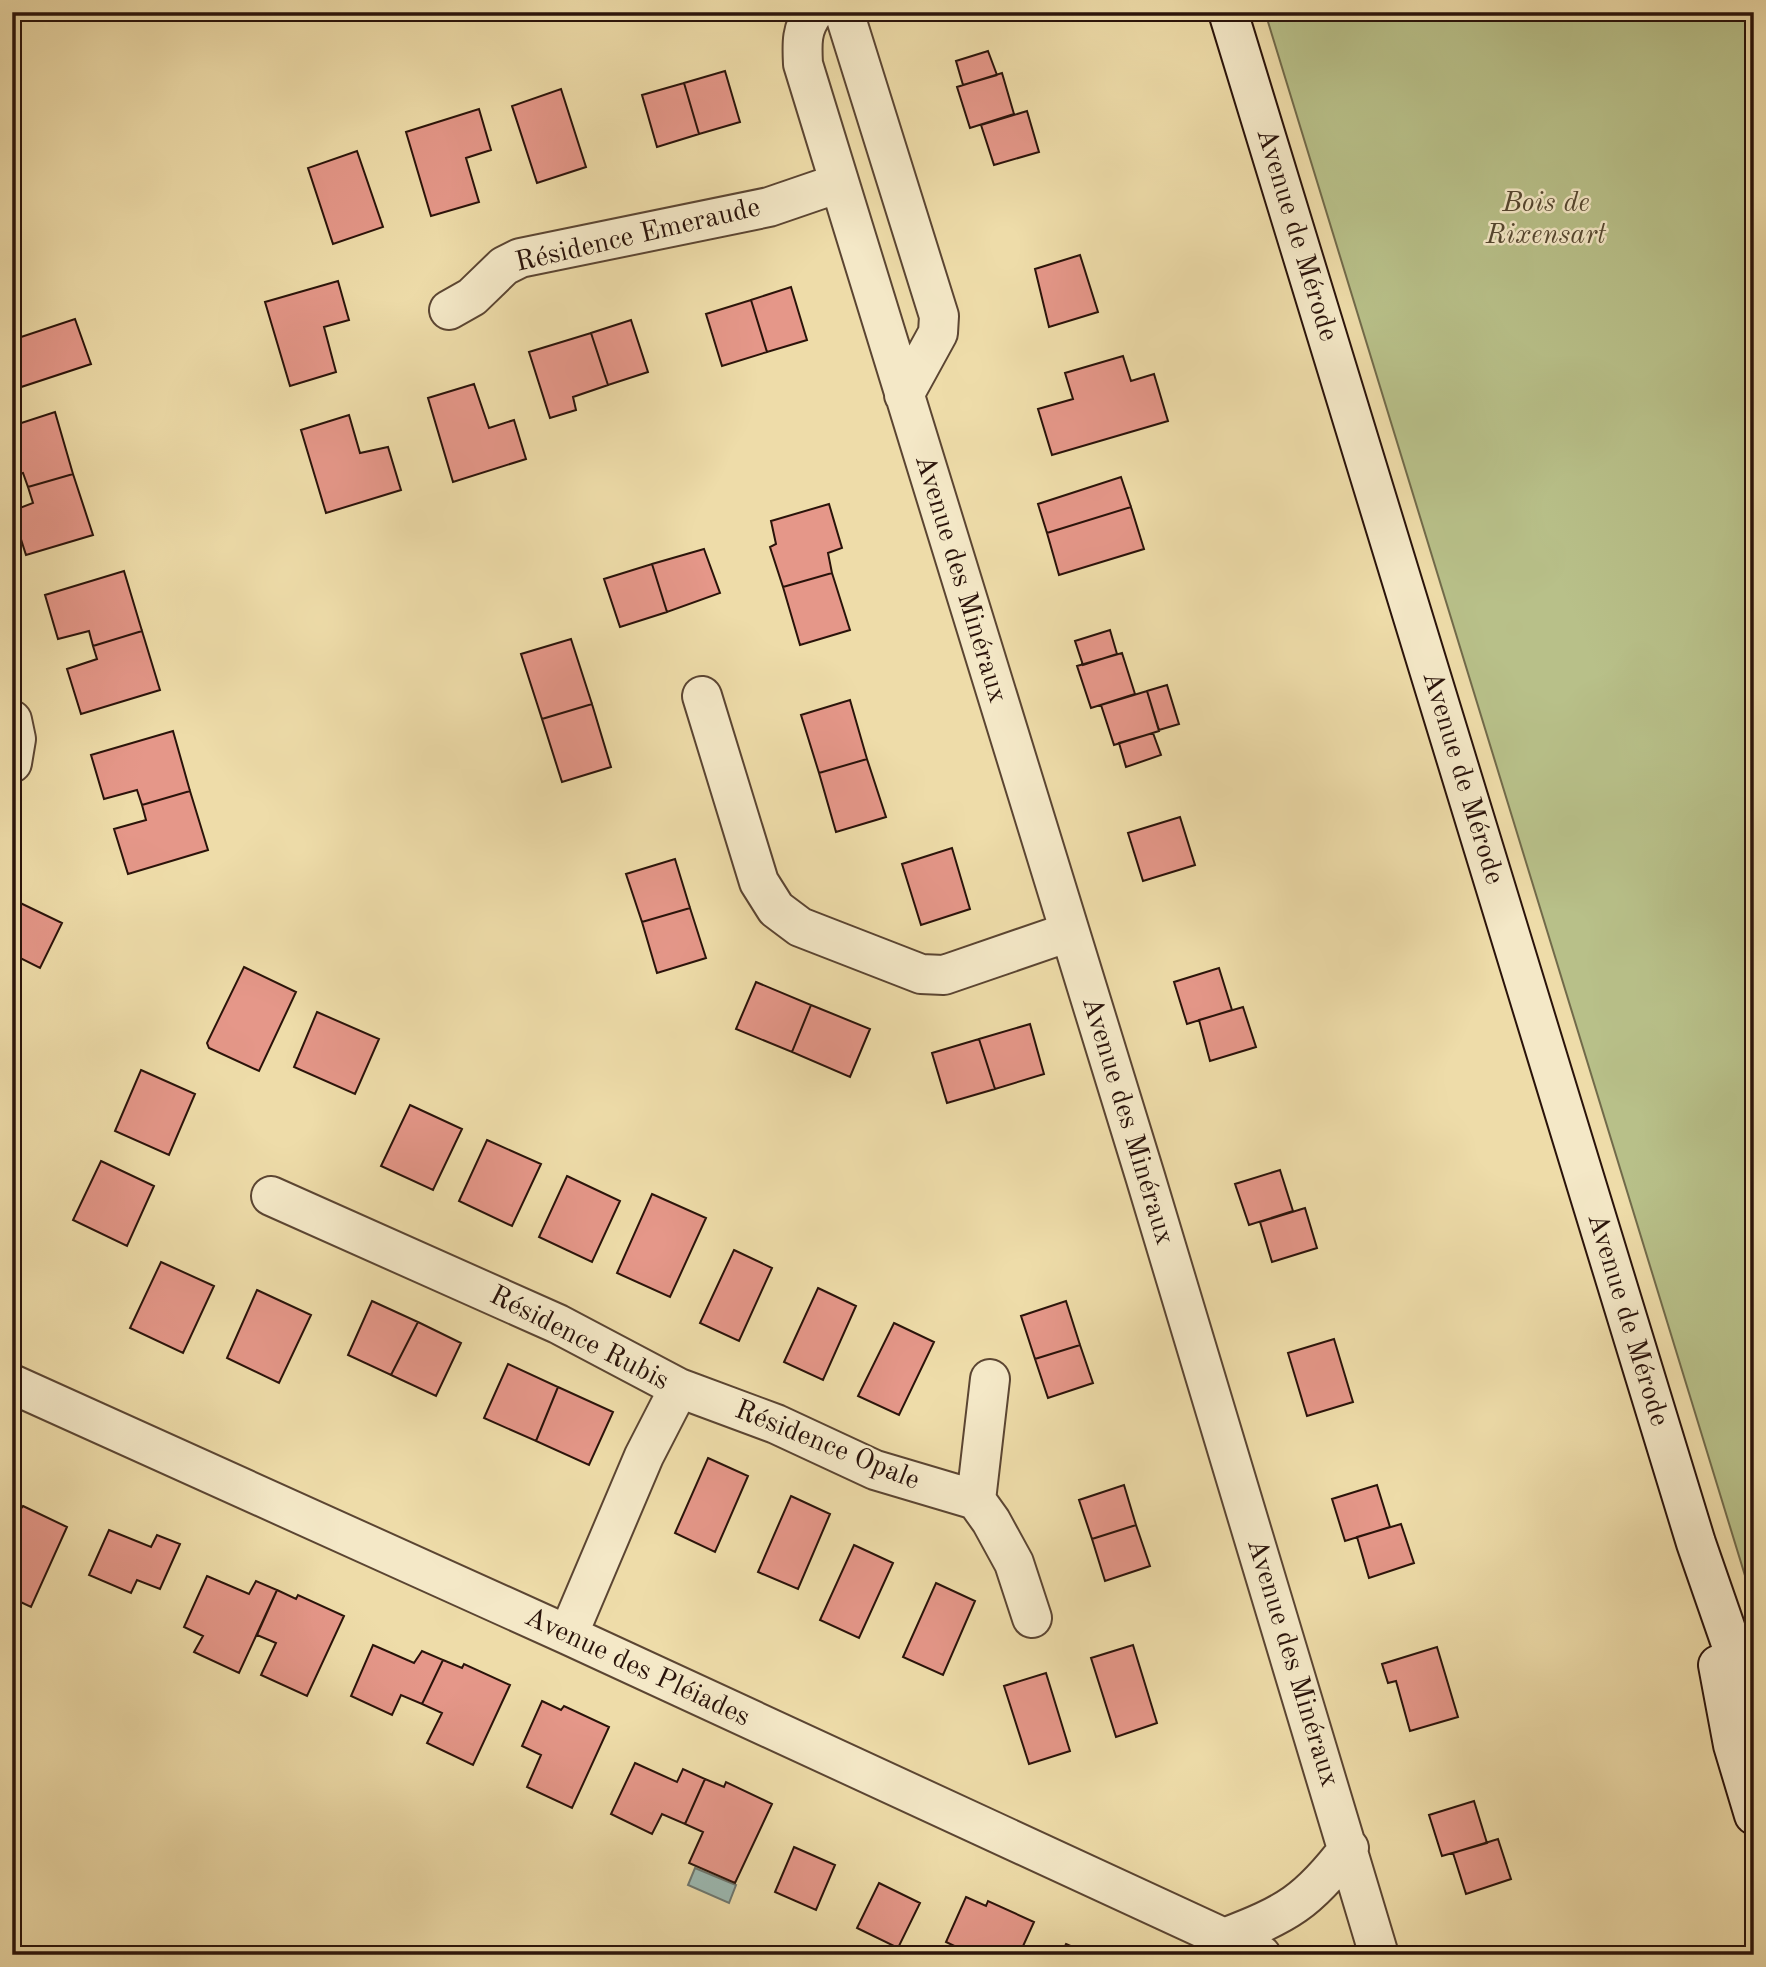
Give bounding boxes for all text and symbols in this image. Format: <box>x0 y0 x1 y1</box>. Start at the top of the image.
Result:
street label: Avenue de Mérode <box>1250 125 1342 345</box>
park label: Bois de Rixensart <box>1485 190 1607 250</box>
street label: Résidence Emeraude <box>513 194 763 278</box>
street label: Avenue des Minéraux <box>909 451 1011 707</box>
street label: Avenue de Mérode <box>1416 668 1508 888</box>
street label: Avenue des Minéraux <box>1076 993 1178 1249</box>
street label: Avenue de Mérode <box>1581 1210 1673 1430</box>
street label: Résidence Rubis <box>485 1282 673 1396</box>
street label: Résidence Opale <box>731 1396 923 1496</box>
street label: Avenue des Minéraux <box>1241 1535 1343 1791</box>
street label: Avenue des Pléiades <box>520 1604 754 1732</box>

